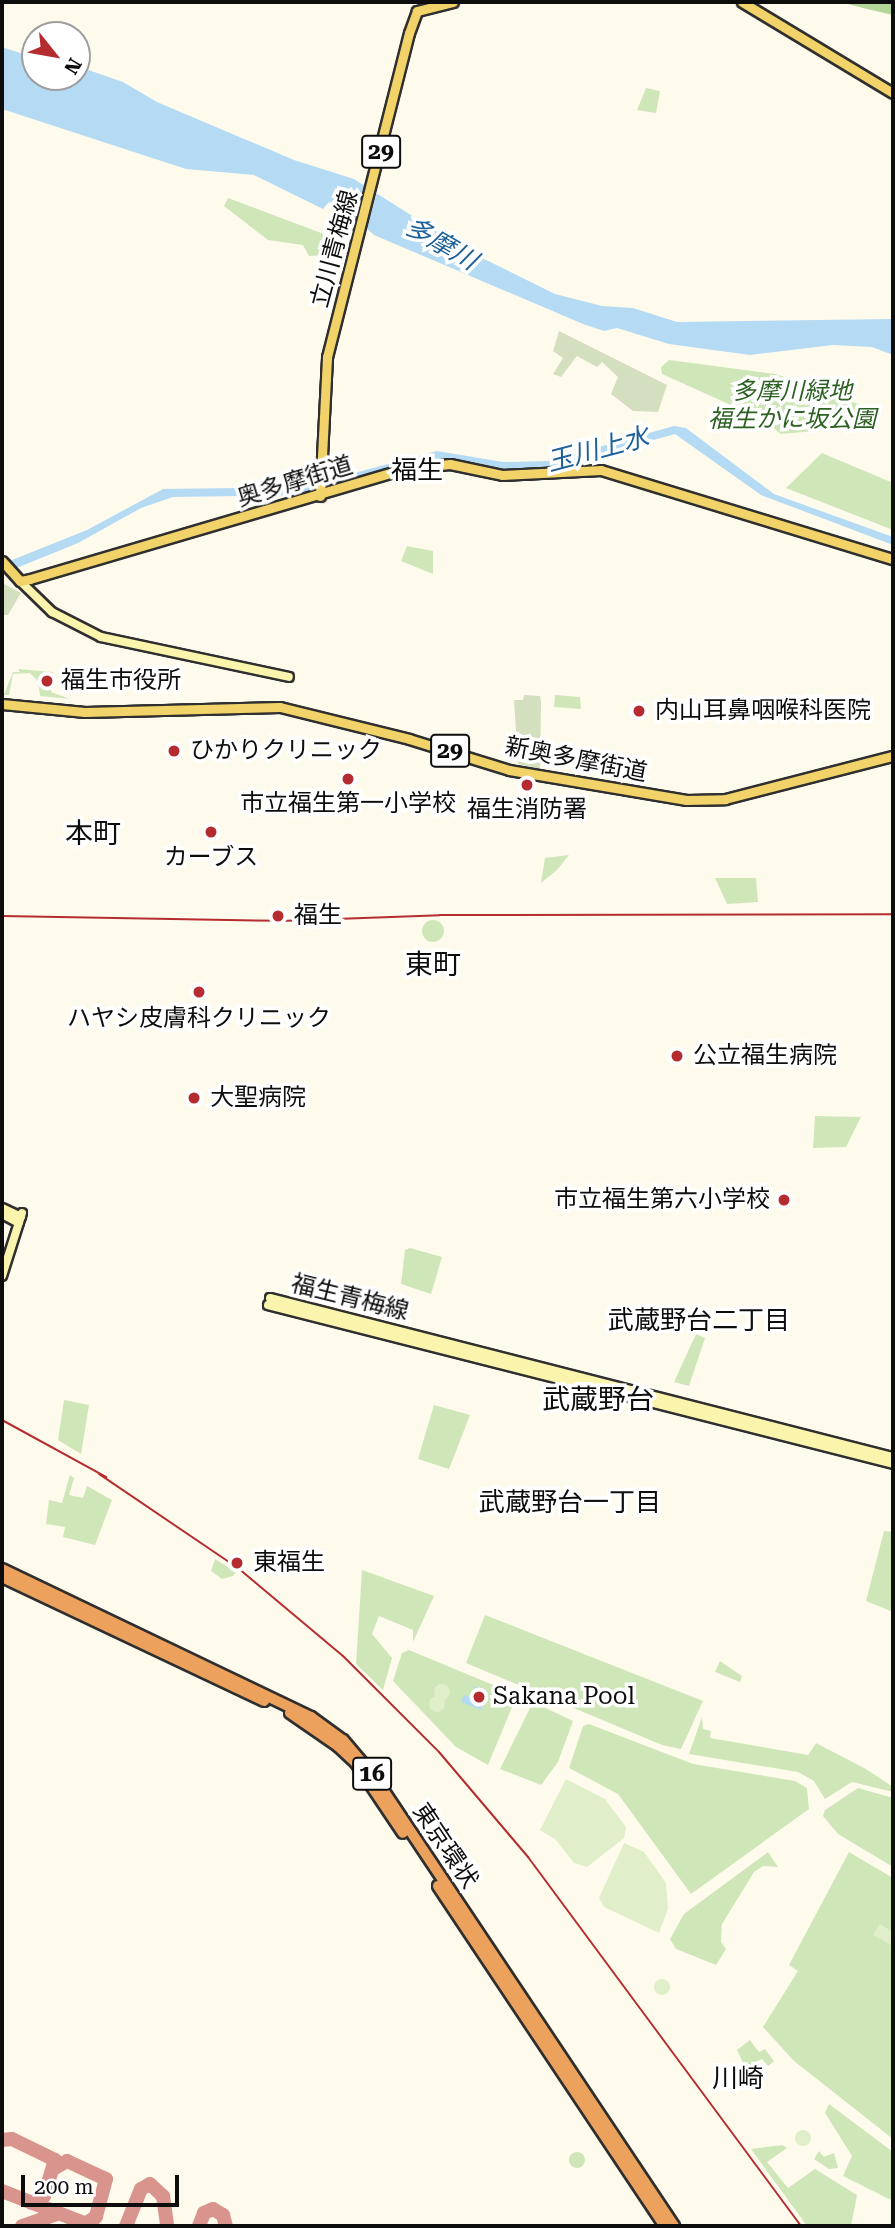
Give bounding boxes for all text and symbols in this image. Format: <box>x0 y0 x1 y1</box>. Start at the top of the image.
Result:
north arrow <box>21 21 91 91</box>
text: N <box>59 54 86 78</box>
road number: 29 <box>360 132 402 172</box>
street label: 立川青梅線 <box>306 187 364 311</box>
water label: 多摩川 <box>399 211 483 277</box>
park label: 多摩川緑地 福生かに坂公園 <box>708 378 876 434</box>
water label: 玉川上水 <box>544 421 652 479</box>
street label: 奥多摩街道 <box>233 451 357 513</box>
district label: 福生 <box>391 455 443 487</box>
place label: 福生市役所 <box>61 667 181 695</box>
marker: 福生市役所 <box>39 673 55 689</box>
place label: 内山耳鼻咽喉科医院 <box>655 697 871 725</box>
marker: 内山耳鼻咽喉科医院 <box>629 701 649 721</box>
road number: 29 <box>429 732 471 771</box>
street label: 新奥多摩街道 <box>503 732 649 788</box>
place label: ひかりクリニック <box>190 737 382 765</box>
marker: ひかりクリニック <box>164 741 184 761</box>
marker: 市立福生第一小学校 <box>340 771 356 787</box>
marker: 福生消防署 <box>519 777 535 793</box>
place label: 市立福生第一小学校 <box>240 790 456 818</box>
place label: 福生消防署 <box>467 796 587 824</box>
district label: 本町 <box>65 817 121 851</box>
marker: カーブス <box>203 824 219 840</box>
place label: カーブス <box>163 844 259 872</box>
place label: 福生 <box>294 902 342 930</box>
marker: 福生 <box>268 906 288 926</box>
district label: 東町 <box>405 948 461 982</box>
marker: ハヤシ皮膚科クリニック <box>189 982 209 1002</box>
place label: ハヤシ皮膚科クリニック <box>67 1005 331 1033</box>
place label: 公立福生病院 <box>693 1042 837 1070</box>
marker: 公立福生病院 <box>667 1046 687 1066</box>
place label: 大聖病院 <box>210 1084 306 1112</box>
marker: 大聖病院 <box>184 1088 204 1108</box>
place label: 市立福生第六小学校 <box>554 1186 770 1214</box>
marker: 市立福生第六小学校 <box>776 1192 792 1208</box>
street label: 福生青梅線 <box>288 1270 412 1326</box>
district label: 武蔵野台二丁目 <box>608 1305 790 1337</box>
district label: 武蔵野台 <box>542 1383 654 1417</box>
district label: 武蔵野台一丁目 <box>479 1487 661 1519</box>
place label: 東福生 <box>253 1549 325 1577</box>
marker: 東福生 <box>227 1553 247 1573</box>
place label: Sakana Pool <box>493 1683 635 1711</box>
marker: Sakana Pool <box>471 1689 487 1705</box>
road number: 16 <box>351 1754 393 1794</box>
street label: 東京環状 <box>406 1798 484 1894</box>
district label: 川崎 <box>712 2063 764 2095</box>
scale bar <box>24 2162 182 2206</box>
text: 200 m <box>34 2175 94 2199</box>

